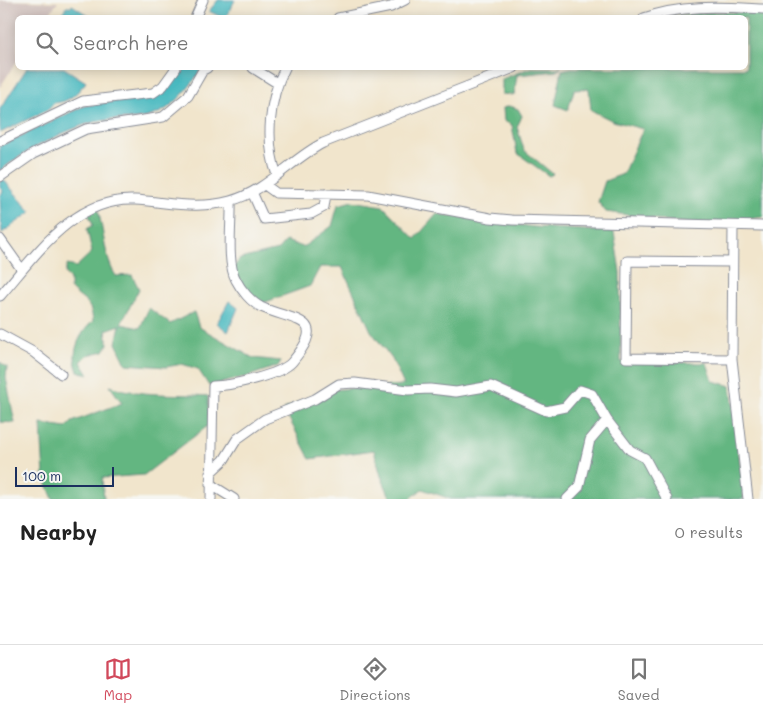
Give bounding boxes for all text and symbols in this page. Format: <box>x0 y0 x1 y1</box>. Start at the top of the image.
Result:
search box <box>15 15 748 70</box>
icon: search <box>33 29 61 57</box>
text: Search here <box>73 30 189 55</box>
scale bar <box>15 464 114 487</box>
text: 100 m <box>22 466 61 485</box>
text: Nearby <box>20 518 97 545</box>
text: 0 results <box>675 521 743 542</box>
tab: Map <box>104 655 132 704</box>
tab: Directions <box>339 655 411 704</box>
tab: Saved <box>618 655 659 704</box>

